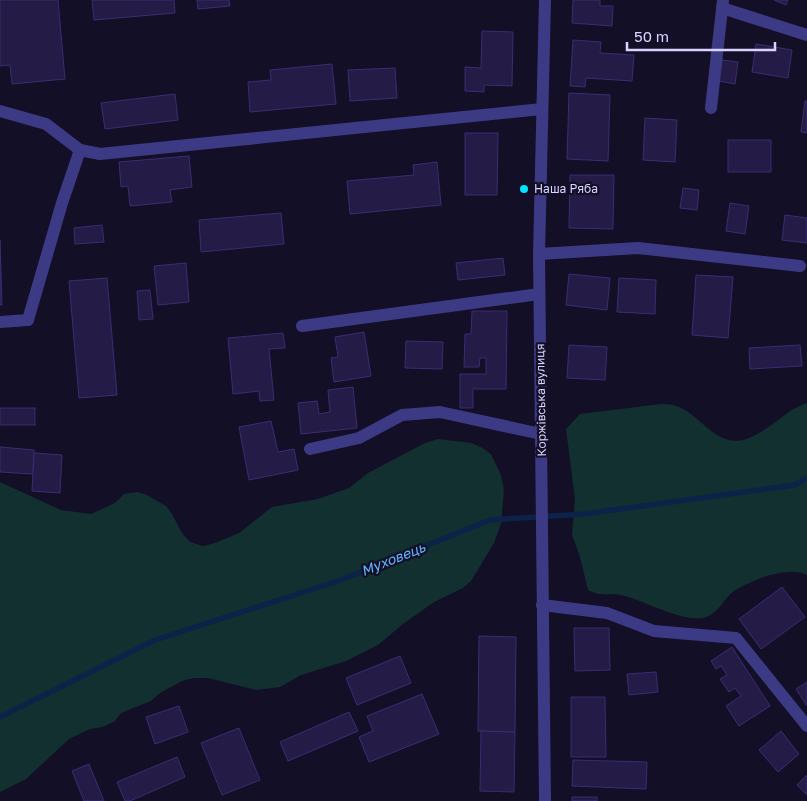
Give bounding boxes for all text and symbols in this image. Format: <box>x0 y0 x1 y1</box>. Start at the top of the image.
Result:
scale bar <box>627 20 774 52</box>
text: 50 m <box>634 27 669 45</box>
place label: Наша Ряба <box>534 181 598 196</box>
marker: Наша Ряба <box>518 183 530 195</box>
street label: Коржівська вулиця <box>532 343 549 457</box>
water label: Муховець <box>358 538 428 579</box>

